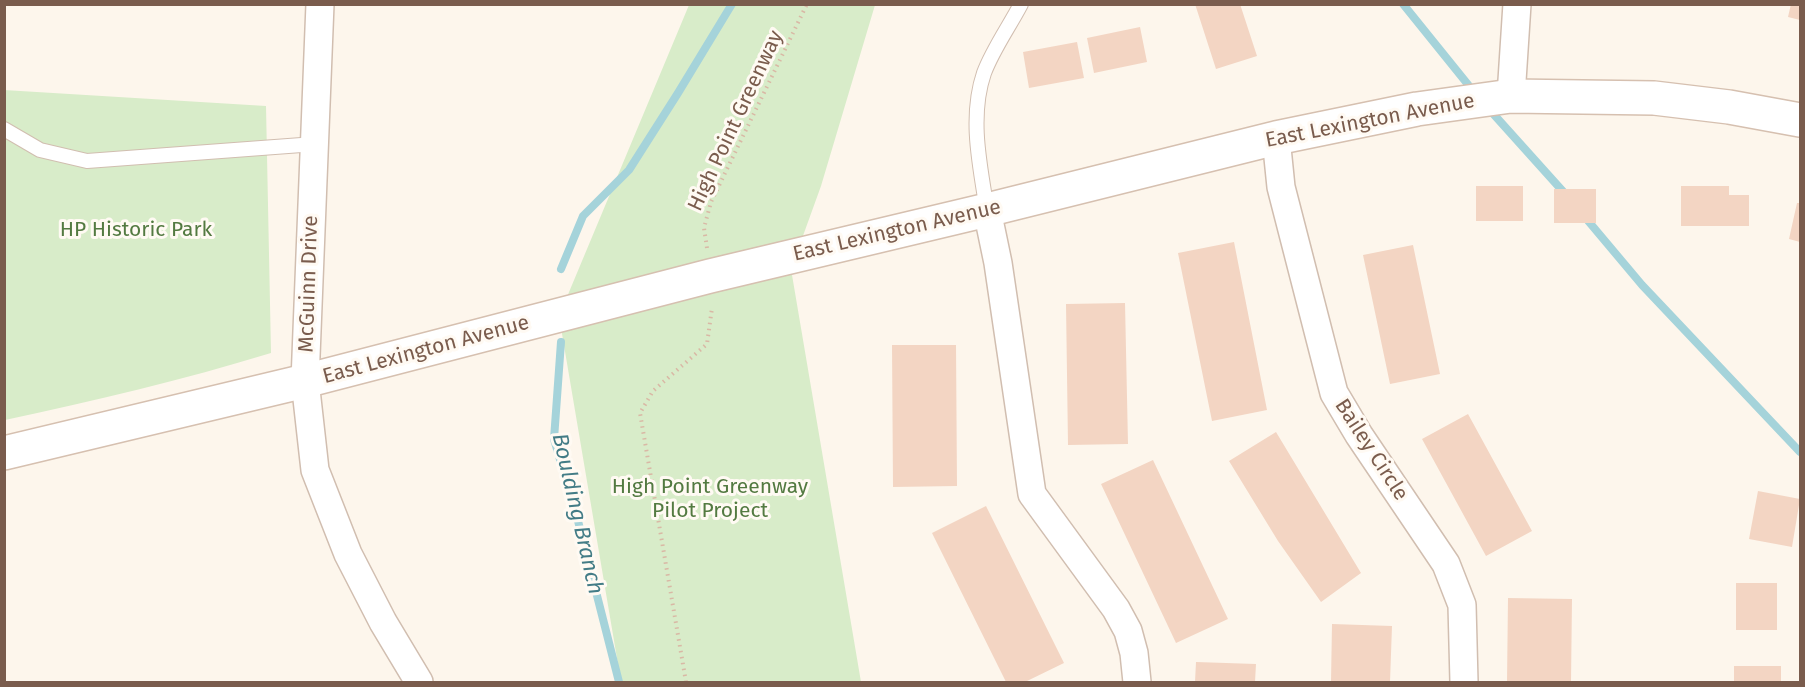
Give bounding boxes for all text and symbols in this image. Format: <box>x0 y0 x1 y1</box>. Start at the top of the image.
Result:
street label: High Point Greenway <box>683 27 789 215</box>
street label: East Lexington Avenue <box>1263 88 1477 154</box>
street label: East Lexington Avenue <box>791 195 1003 267</box>
street label: McGuinn Drive <box>294 215 324 353</box>
park label: HP Historic Park <box>60 217 212 243</box>
street label: East Lexington Avenue <box>320 310 532 390</box>
street label: Bailey Circle <box>1329 394 1413 506</box>
water label: Boulding Branch <box>546 431 608 597</box>
park label: High Point Greenway Pilot Project <box>612 474 808 524</box>

